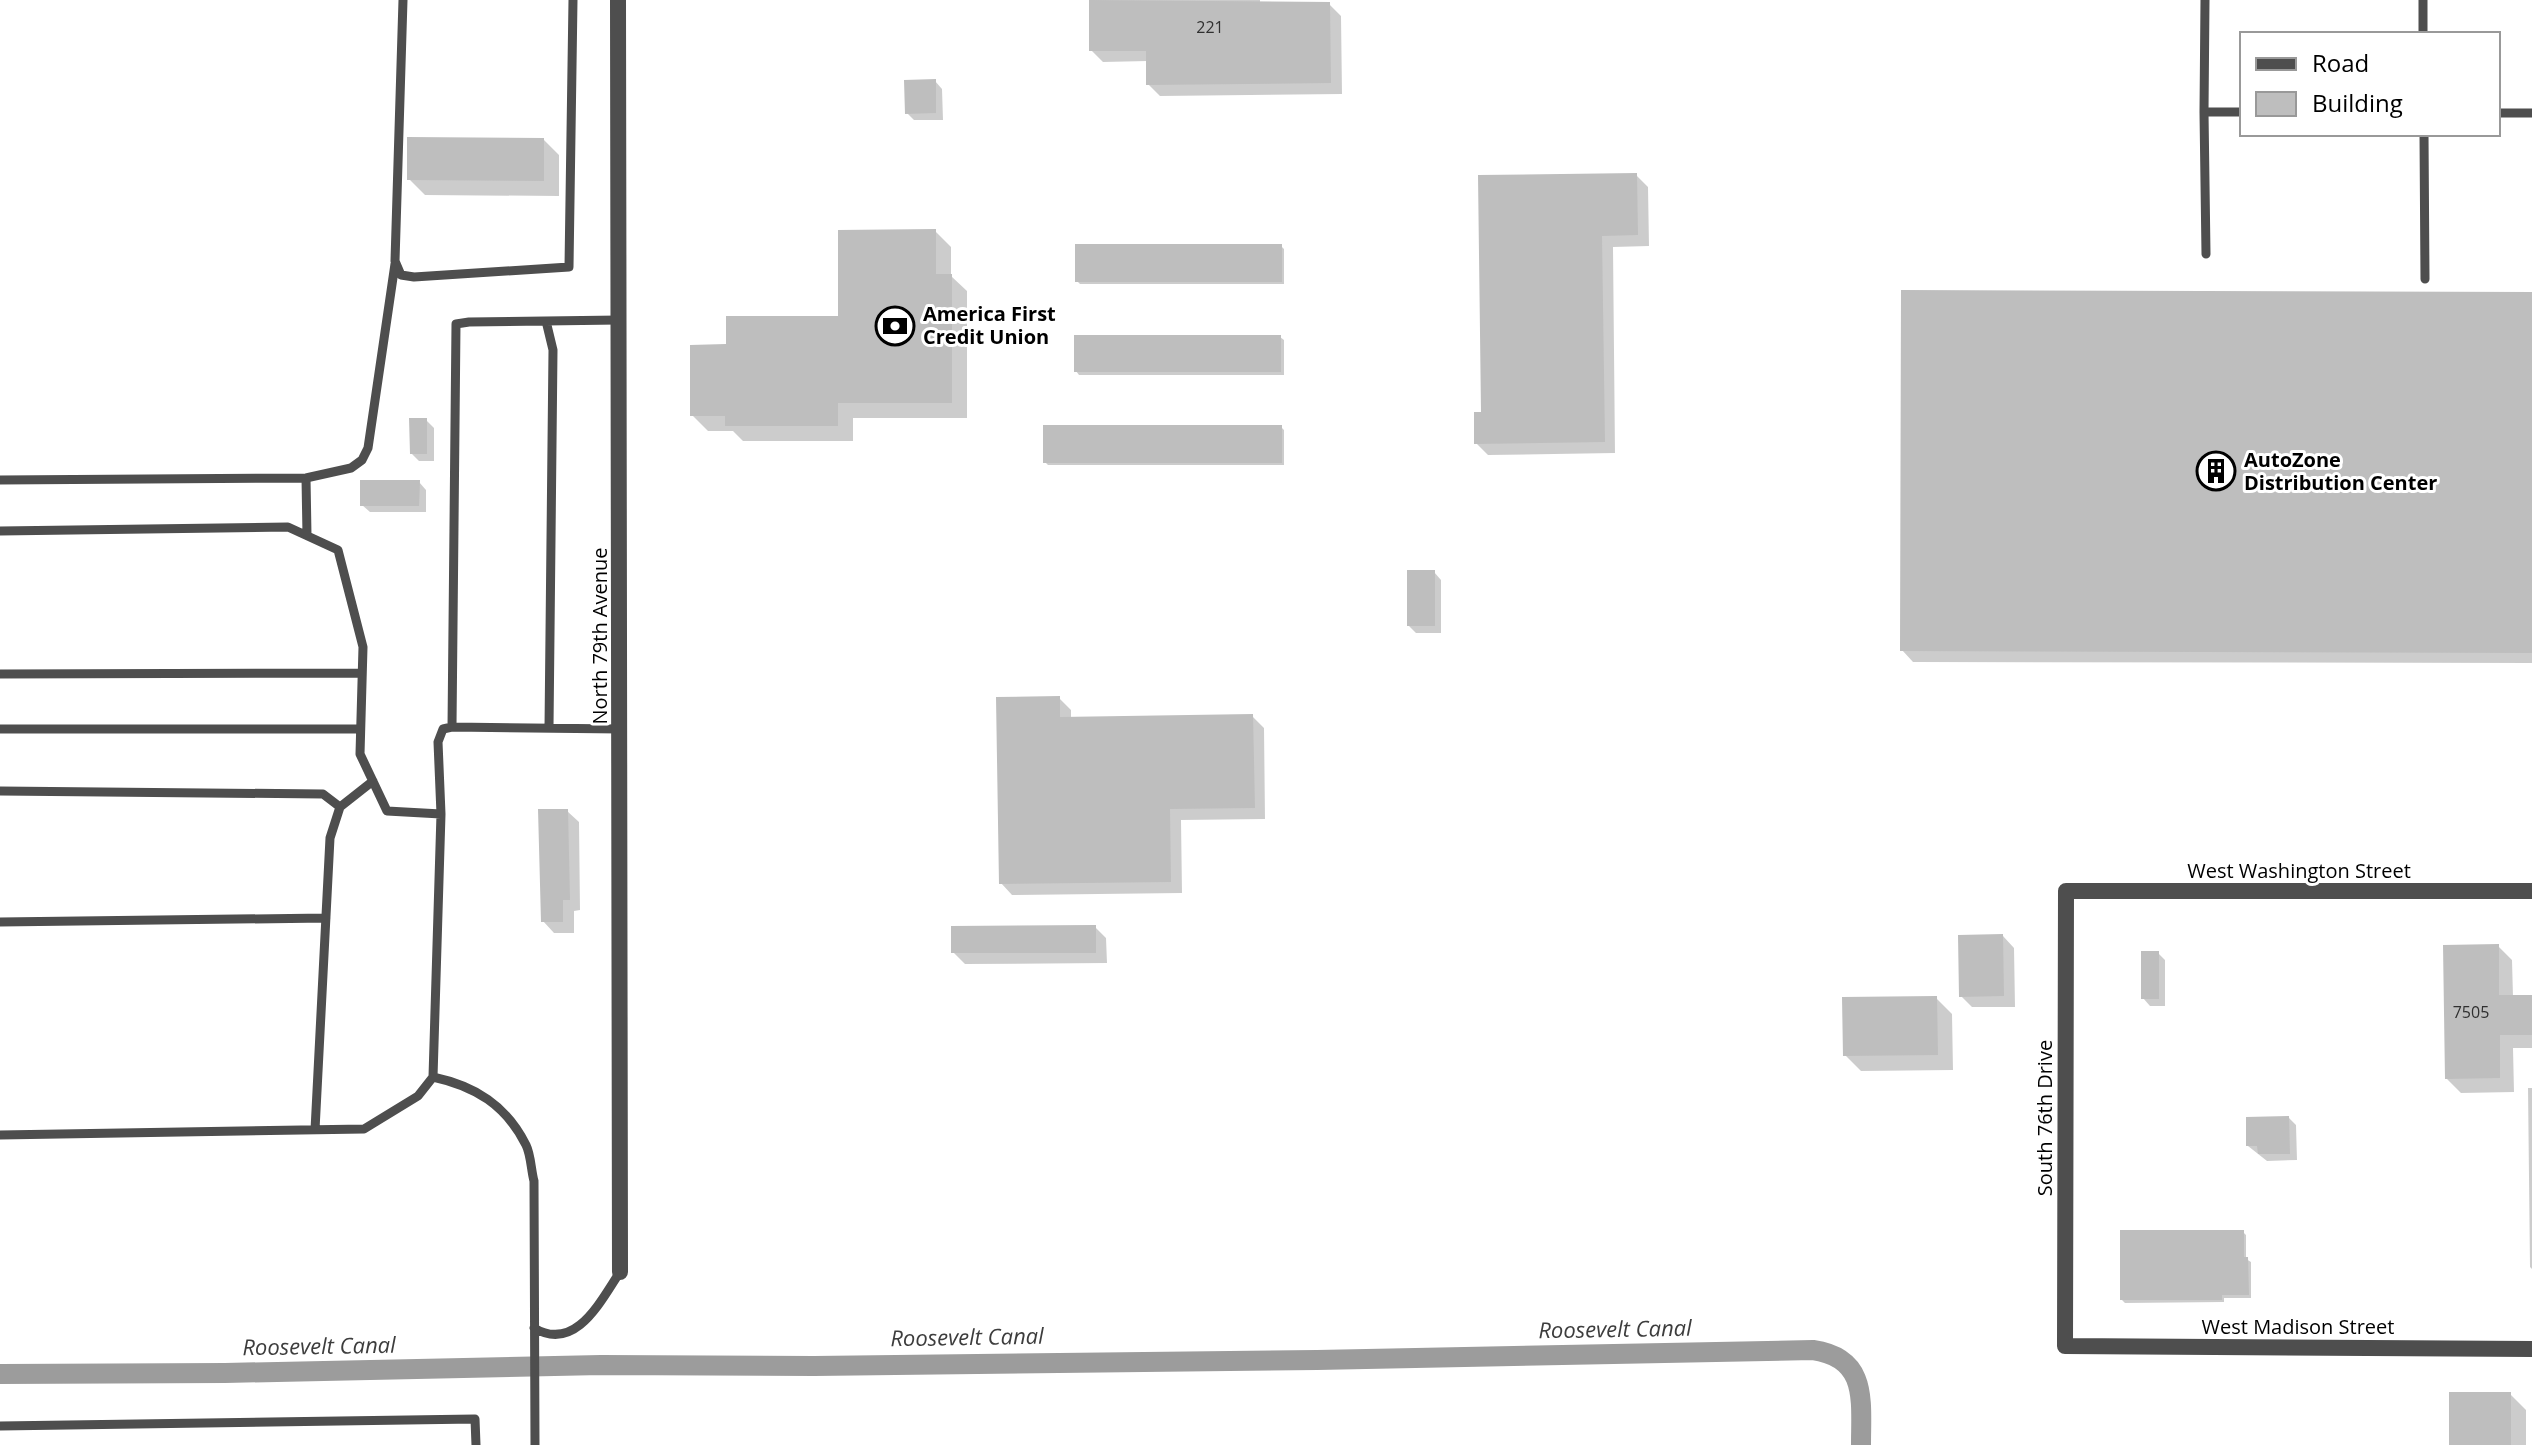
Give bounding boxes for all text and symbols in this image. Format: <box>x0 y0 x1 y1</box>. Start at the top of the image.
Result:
house number: 221 <box>1196 16 1224 38</box>
legend <box>2240 32 2500 136</box>
text: Road <box>2312 46 2369 79</box>
text: Building <box>2312 86 2403 119</box>
place label: America First Credit Union <box>923 300 1056 350</box>
bank icon: America First Credit Union <box>874 305 916 347</box>
place label: AutoZone Distribution Center <box>2244 446 2437 496</box>
building icon: AutoZone Distribution Center <box>2195 450 2237 492</box>
street label: North 79th Avenue <box>586 548 613 724</box>
street label: West Washington Street <box>2187 857 2411 884</box>
house number: 7505 <box>2453 1001 2489 1023</box>
street label: South 76th Drive <box>2031 1040 2058 1196</box>
water label: Roosevelt Canal <box>1538 1312 1692 1344</box>
street label: West Madison Street <box>2202 1313 2394 1340</box>
water label: Roosevelt Canal <box>890 1320 1044 1352</box>
water label: Roosevelt Canal <box>242 1329 396 1361</box>

